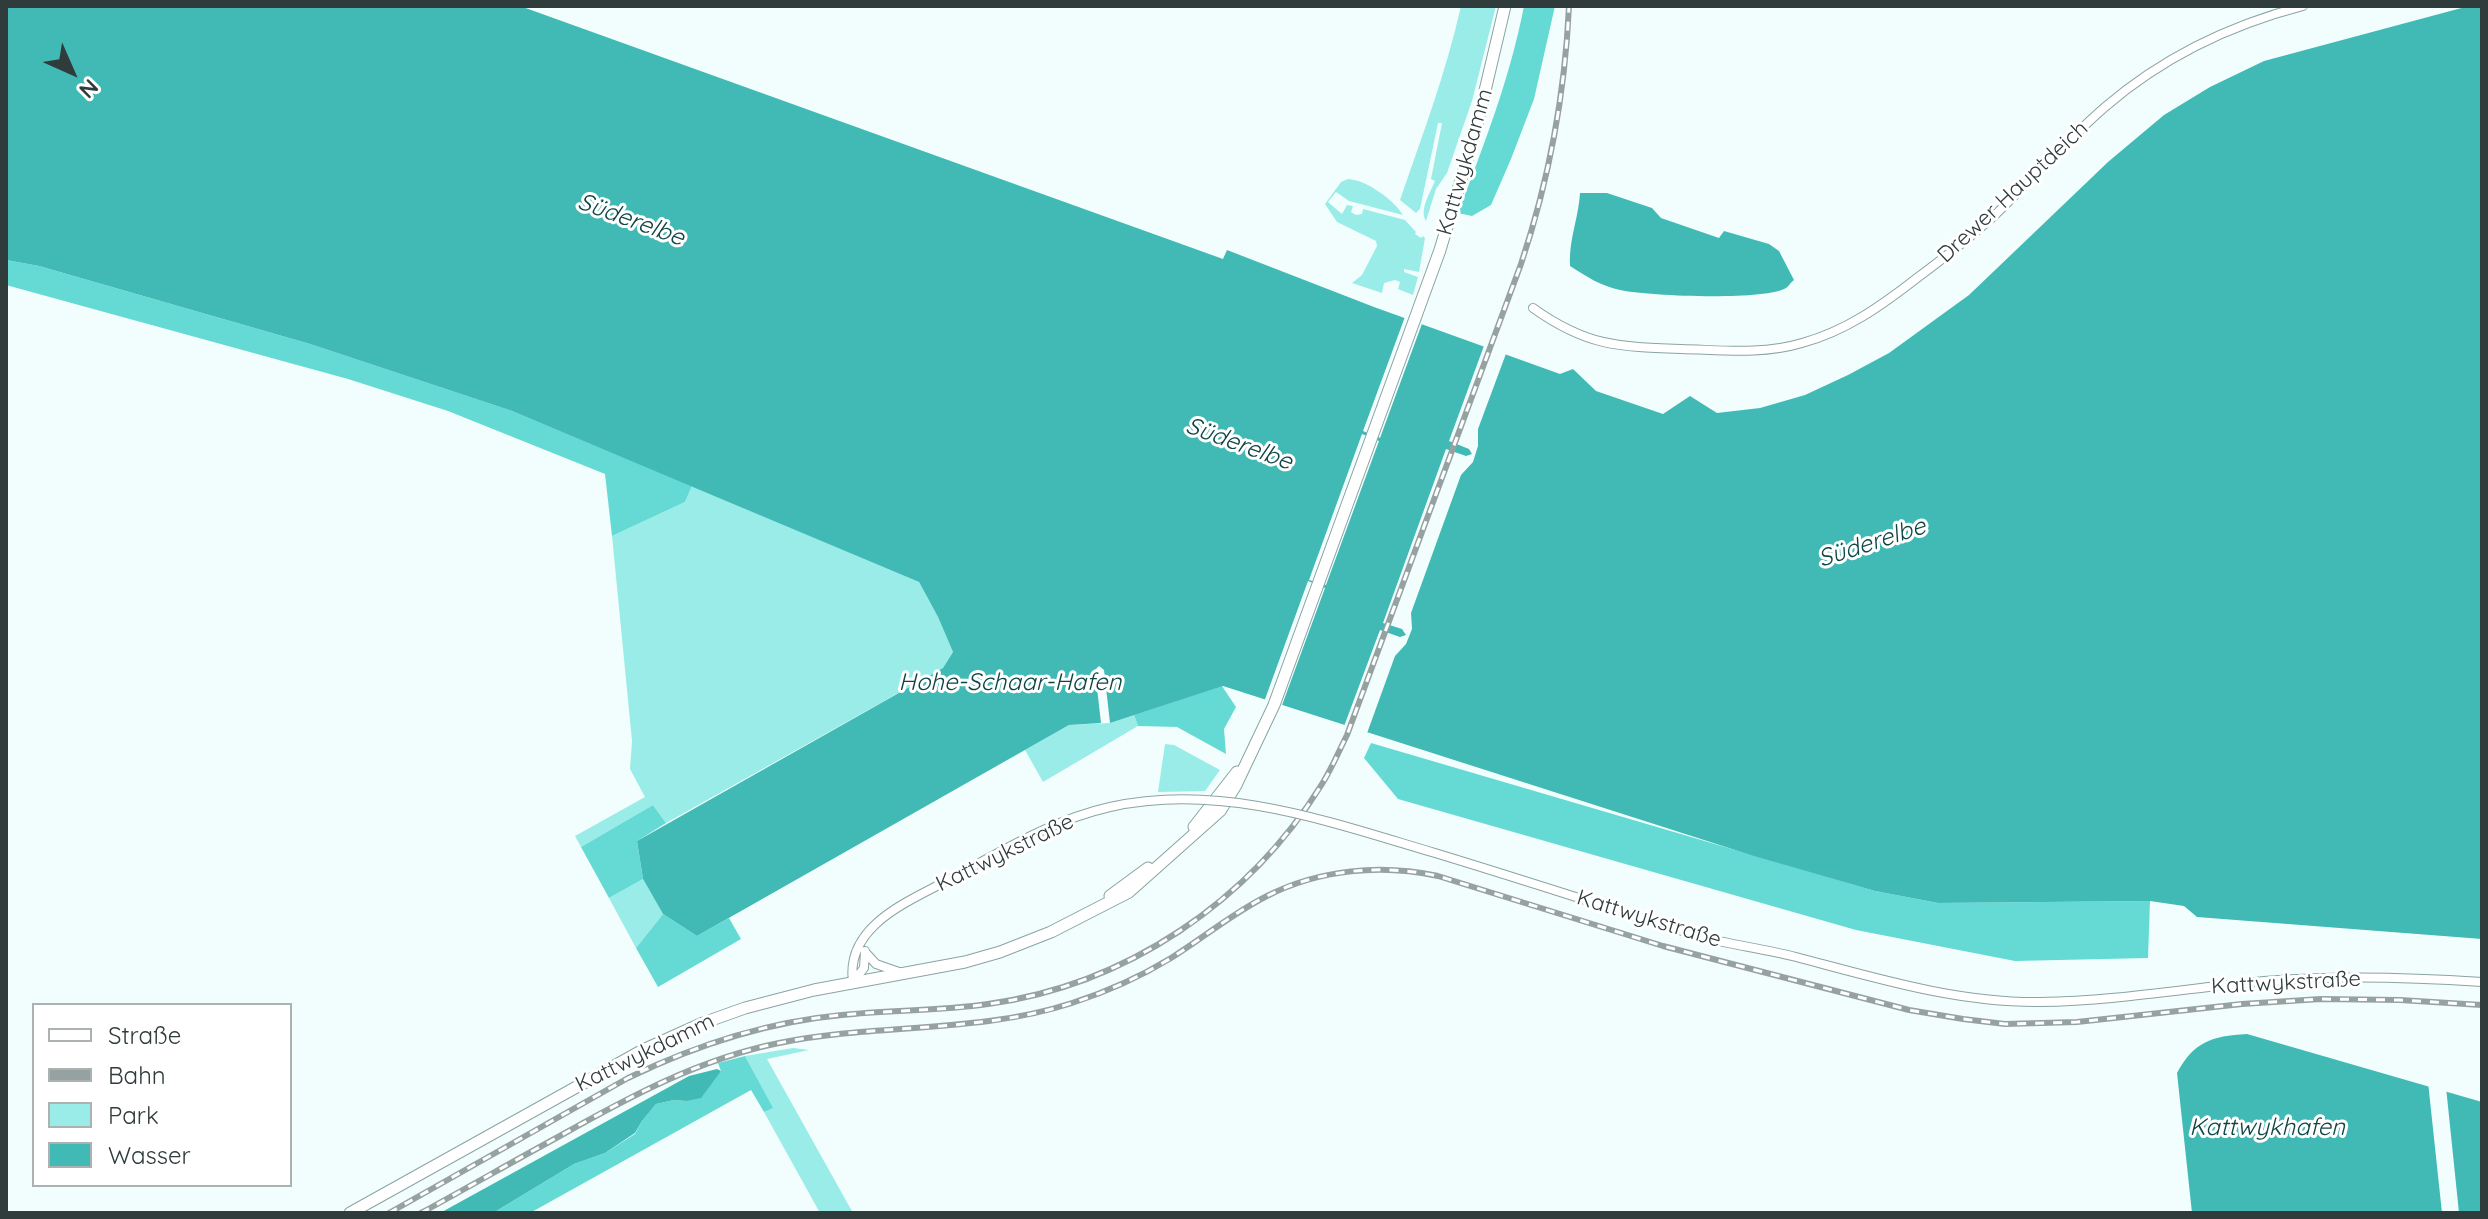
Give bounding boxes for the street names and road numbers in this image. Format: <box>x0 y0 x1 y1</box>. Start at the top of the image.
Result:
street label: Kattwykdamm <box>1431 86 1499 238</box>
street label: Drewer Hauptdeich <box>1932 115 2094 269</box>
street label: Kattwykstraße <box>932 808 1078 898</box>
street label: Kattwykstraße <box>1574 884 1724 954</box>
street label: Kattwykstraße <box>2211 966 2361 1000</box>
street label: Kattwykdamm <box>571 1008 719 1098</box>

